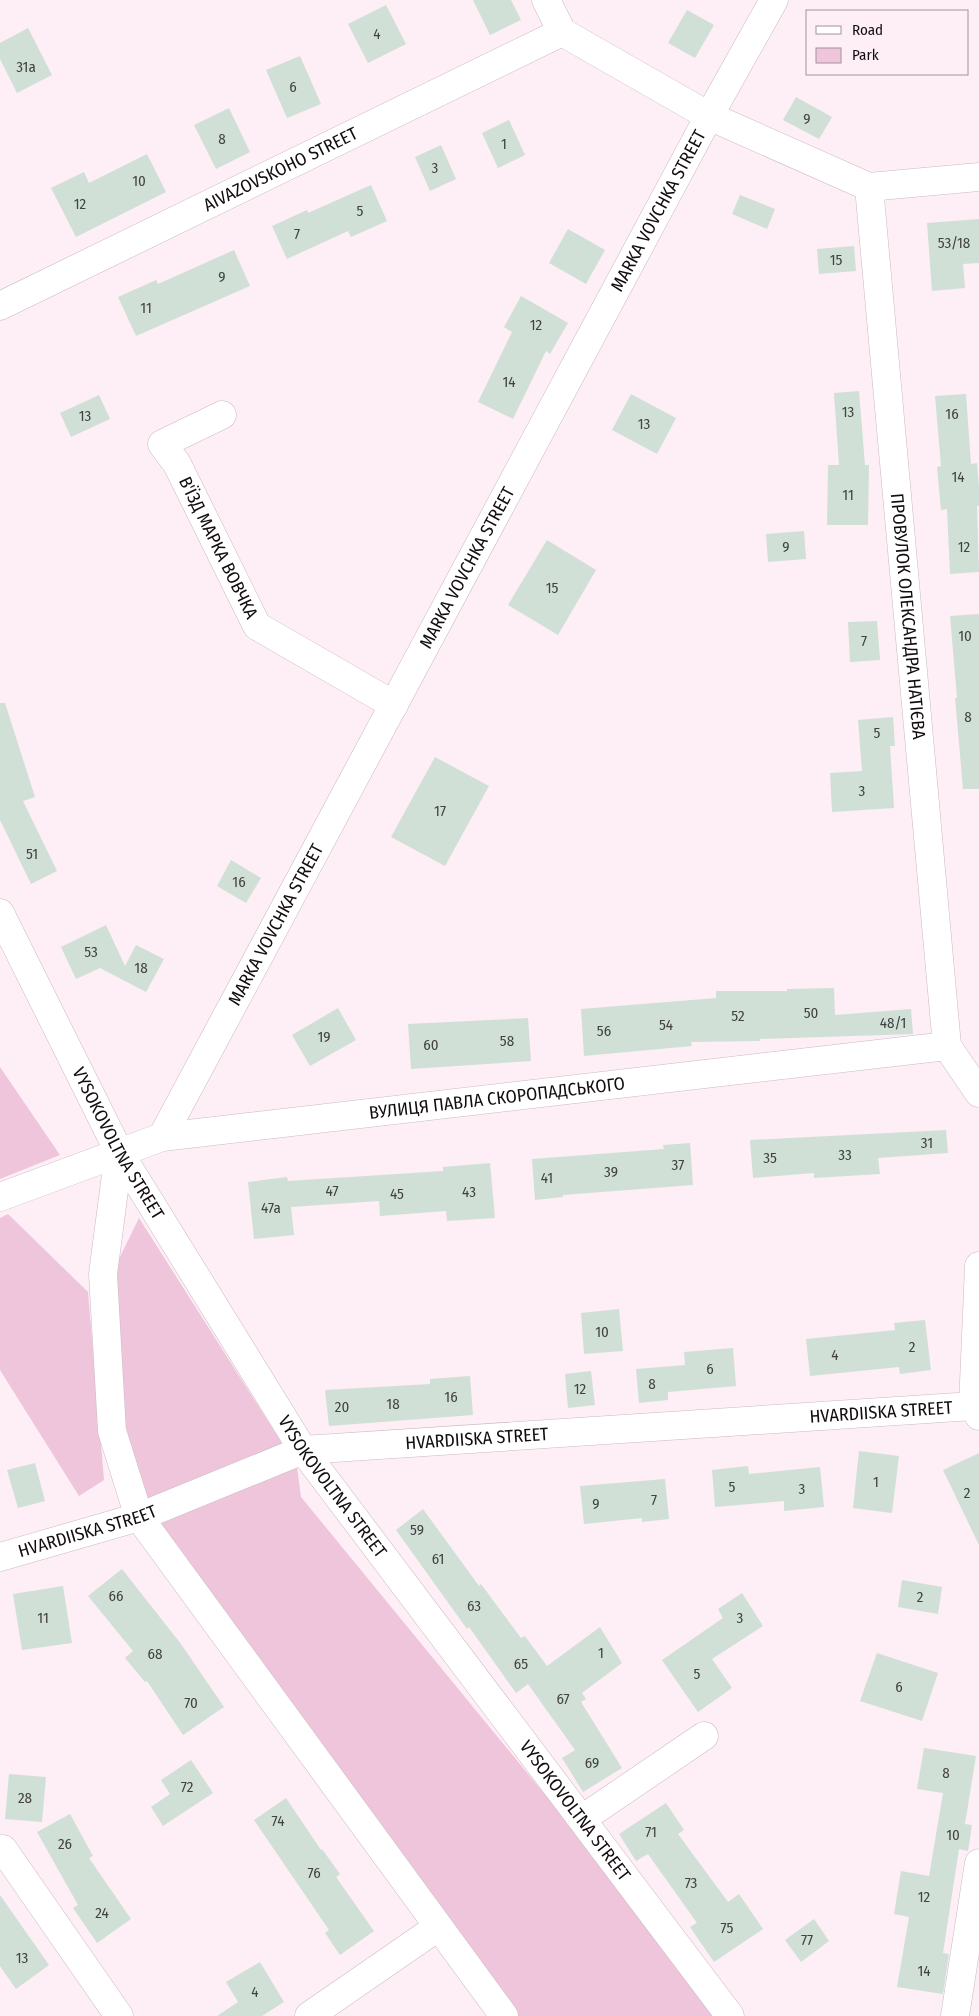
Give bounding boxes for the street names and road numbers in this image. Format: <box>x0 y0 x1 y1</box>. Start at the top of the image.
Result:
street label: AIVAZOVSKOHO STREET <box>200 122 362 216</box>
street label: MARKA VOVCHKA STREET <box>606 125 711 295</box>
street label: В'ЇЗД МАРКА ВОВЧКА <box>174 473 263 623</box>
street label: MARKA VOVCHKA STREET <box>415 482 520 652</box>
street label: ПРОВУЛОК ОЛЕКСАНДРА НАТІЄВА <box>886 492 930 741</box>
street label: MARKA VOVCHKA STREET <box>224 839 328 1009</box>
street label: VYSOKOVOLTNA STREET <box>68 1064 169 1224</box>
street label: ВУЛИЦЯ ПАВЛА СКОРОПАДСЬКОГО <box>368 1072 626 1124</box>
street label: HVARDIISKA STREET <box>809 1396 954 1428</box>
street label: VYSOKOVOLTNA STREET <box>273 1412 392 1562</box>
street label: HVARDIISKA STREET <box>405 1423 550 1454</box>
street label: HVARDIISKA STREET <box>16 1500 160 1562</box>
street label: VYSOKOVOLTNA STREET <box>515 1736 636 1886</box>

